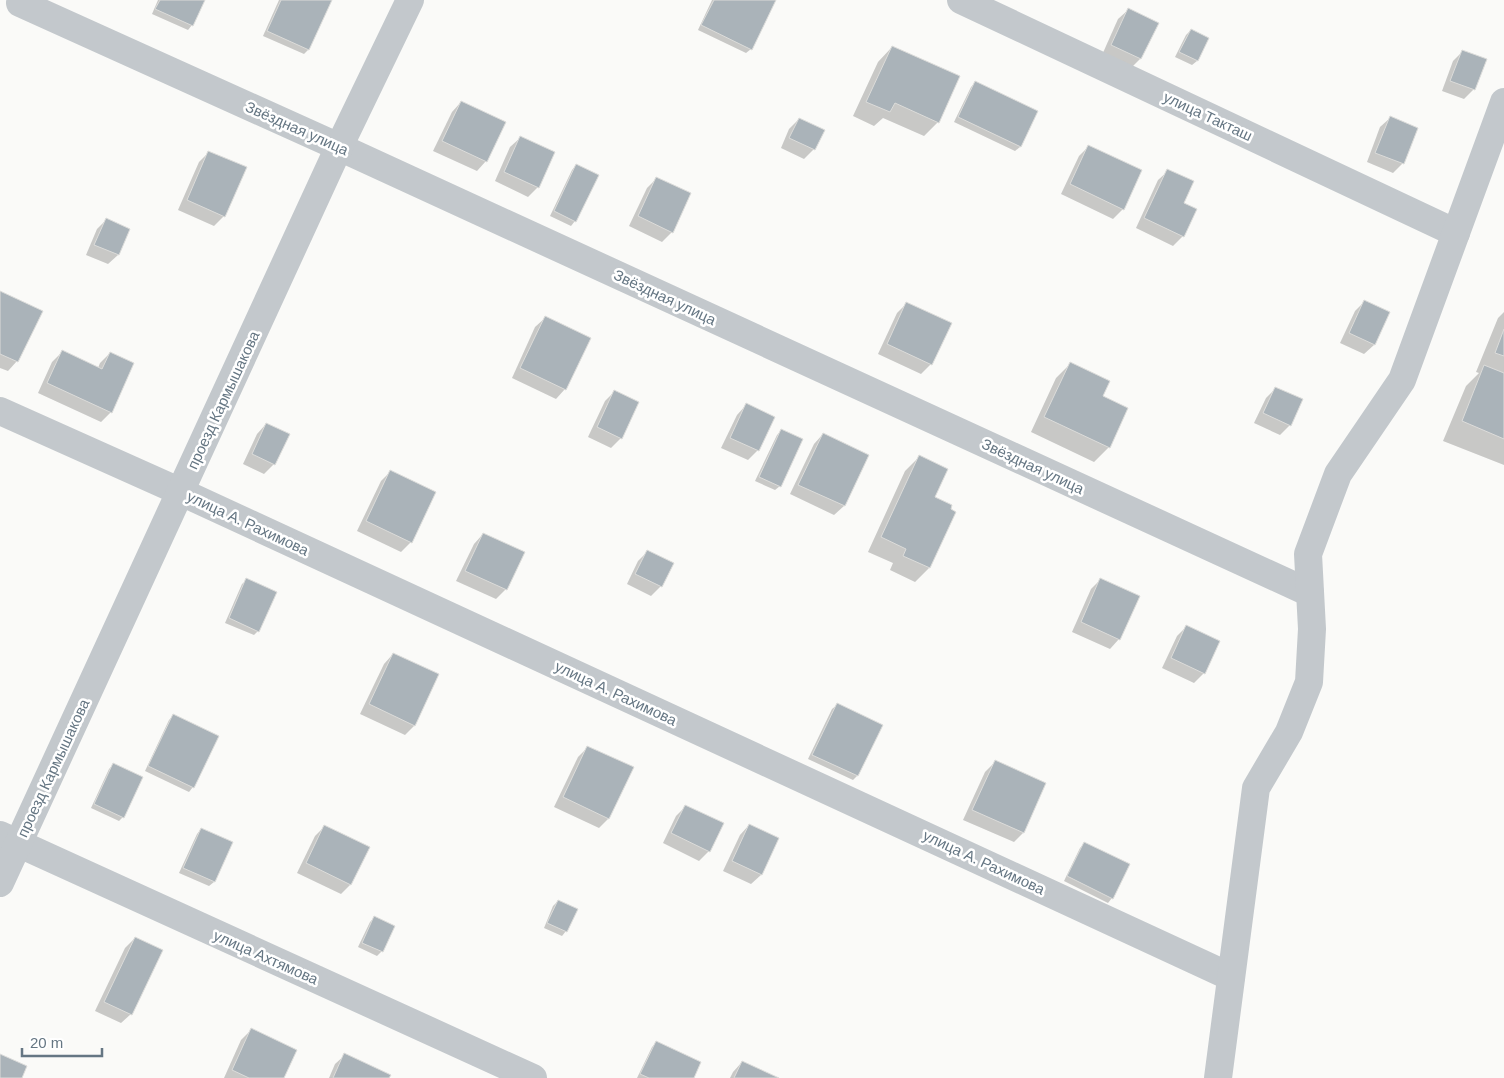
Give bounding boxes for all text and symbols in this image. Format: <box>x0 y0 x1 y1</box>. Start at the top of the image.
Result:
street label: улица Такташ <box>1161 88 1255 144</box>
street label: Звёздная улица <box>243 98 352 159</box>
street label: Звёздная улица <box>611 266 719 328</box>
street label: проезд Кармышакова <box>184 328 263 472</box>
street label: Звёздная улица <box>979 435 1087 497</box>
street label: улица А. Рахимова <box>184 487 312 559</box>
street label: улица А. Рахимова <box>552 657 680 729</box>
street label: проезд Кармышакова <box>14 696 93 840</box>
street label: улица А. Рахимова <box>920 826 1048 898</box>
street label: улица Ахтямова <box>211 926 321 988</box>
scale bar <box>22 1026 102 1058</box>
text: 20 m <box>30 1034 63 1051</box>

